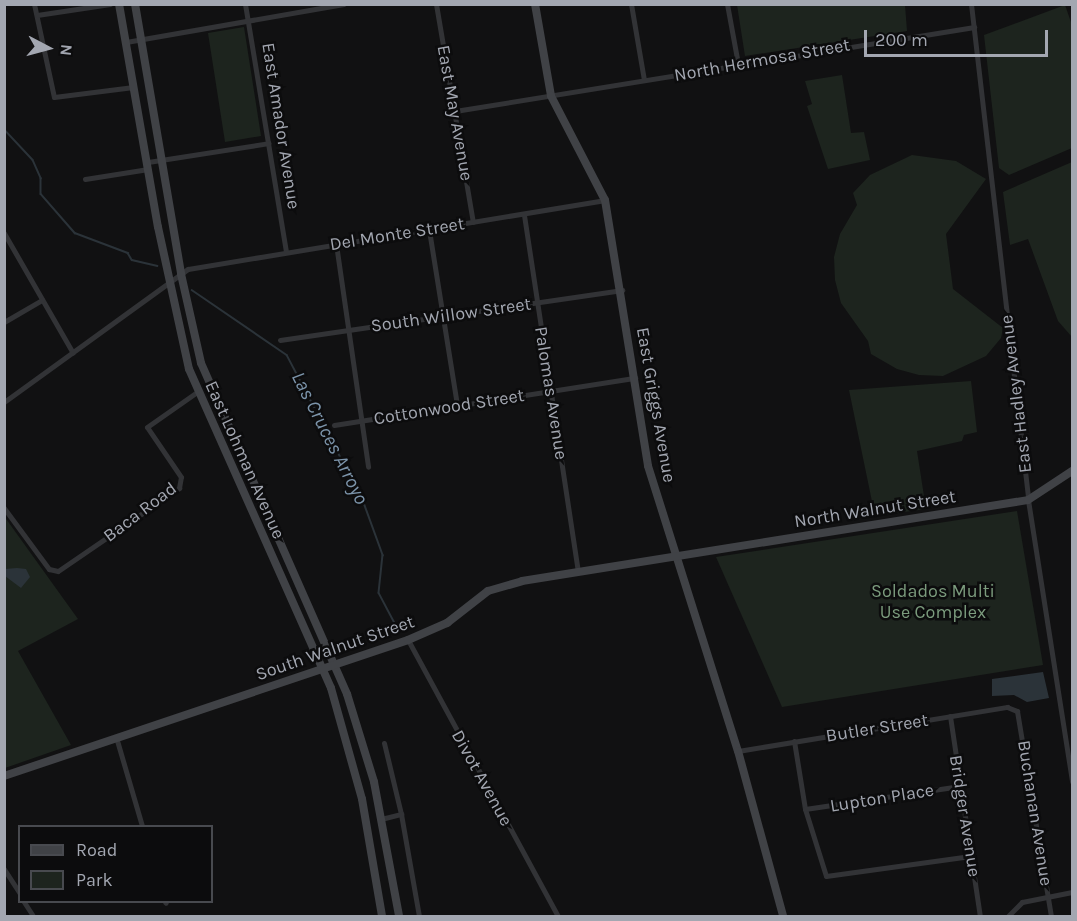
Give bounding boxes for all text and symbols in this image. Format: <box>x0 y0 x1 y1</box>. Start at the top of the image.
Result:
north arrow <box>18 18 78 78</box>
scale bar <box>867 18 1052 56</box>
text: 200 m <box>875 29 928 51</box>
street label: North Hermosa Street <box>672 34 852 86</box>
street label: East Amador Avenue <box>257 41 305 211</box>
text: N <box>56 43 76 57</box>
street label: East May Avenue <box>432 43 478 183</box>
street label: Del Monte Street <box>328 213 466 255</box>
street label: South Willow Street <box>369 293 533 337</box>
street label: East Hadley Avenue <box>996 314 1036 474</box>
street label: Palomas Avenue <box>530 325 572 461</box>
street label: East Griggs Avenue <box>632 326 680 484</box>
water label: Las Cruces Arroyo <box>286 368 374 508</box>
street label: East Lohman Avenue <box>200 378 290 542</box>
street label: Cottonwood Street <box>372 384 526 430</box>
street label: Baca Road <box>99 477 181 547</box>
street label: North Walnut Street <box>793 486 957 532</box>
park label: Soldados Multi Use Complex <box>871 581 995 624</box>
street label: South Walnut Street <box>253 611 417 685</box>
street label: Butler Street <box>824 709 930 747</box>
street label: Divot Avenue <box>447 726 517 830</box>
street label: Buchanan Avenue <box>1013 739 1057 887</box>
street label: Bridger Avenue <box>945 753 985 879</box>
street label: Lupton Place <box>828 779 936 817</box>
legend <box>18 825 213 903</box>
text: Road <box>76 839 117 861</box>
text: Park <box>76 869 113 891</box>

